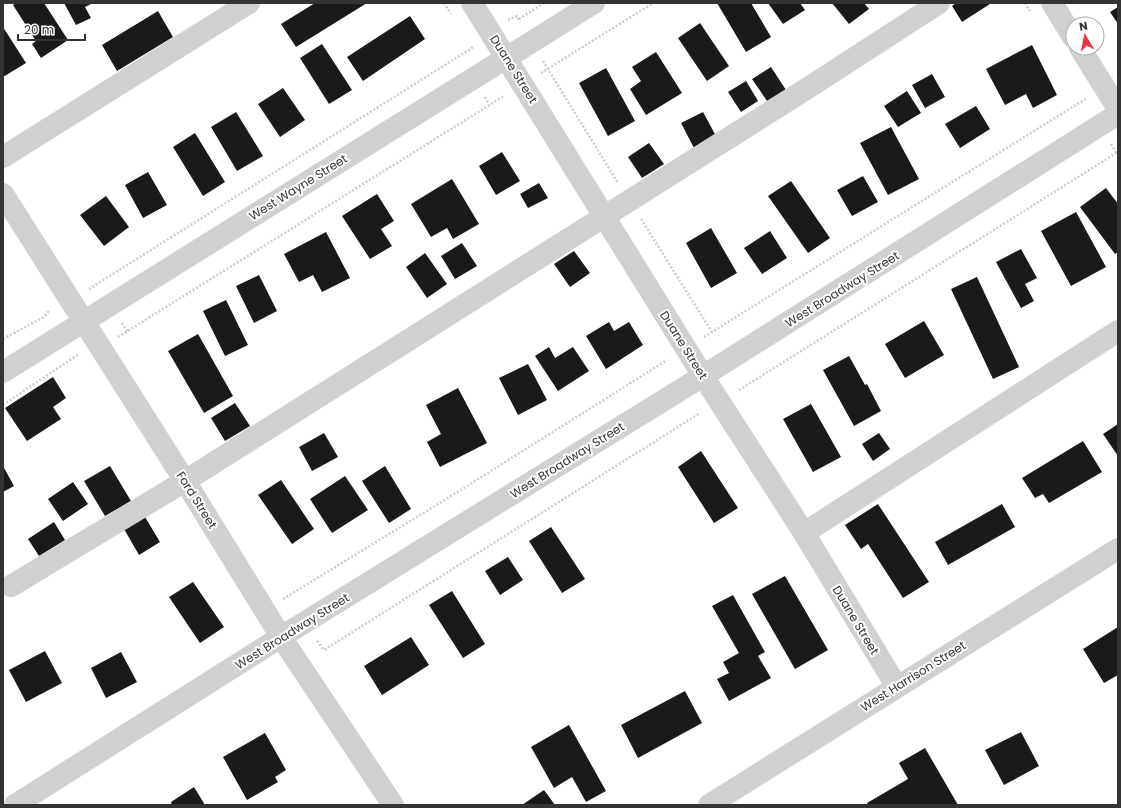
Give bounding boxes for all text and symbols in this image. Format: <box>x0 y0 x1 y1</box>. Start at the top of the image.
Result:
scale bar <box>18 16 85 42</box>
north arrow <box>1065 16 1105 56</box>
text: N <box>1078 18 1089 35</box>
text: 20 m <box>24 21 54 38</box>
street label: Duane Street <box>486 32 542 106</box>
street label: West Wayne Street <box>246 150 350 224</box>
street label: West Broadway Street <box>782 247 902 331</box>
street label: Duane Street <box>656 308 712 382</box>
street label: West Broadway Street <box>507 418 627 502</box>
street label: Ford Street <box>173 468 221 532</box>
street label: Duane Street <box>829 582 883 658</box>
street label: West Broadway Street <box>232 589 352 673</box>
street label: West Harrison Street <box>857 637 969 715</box>

